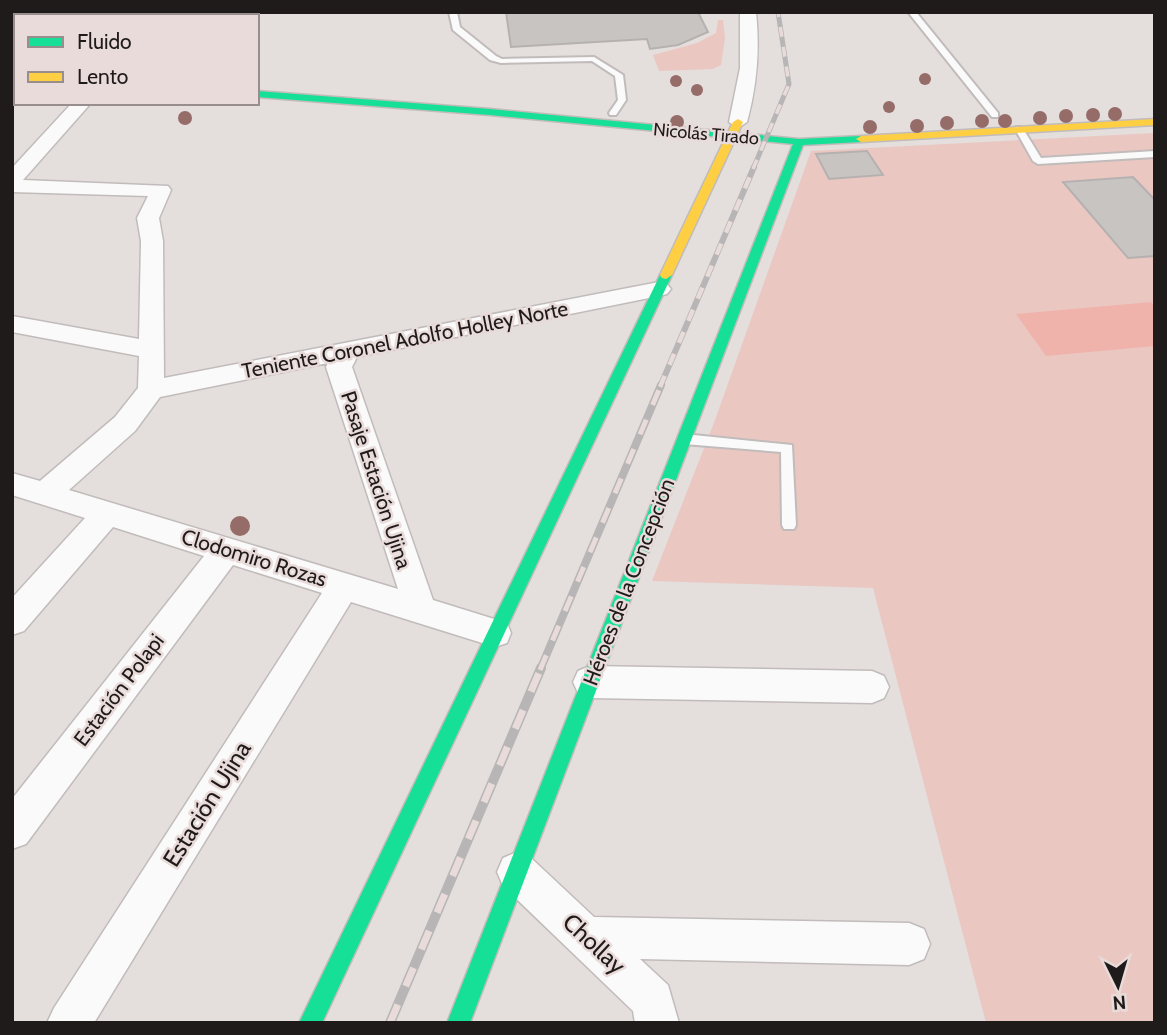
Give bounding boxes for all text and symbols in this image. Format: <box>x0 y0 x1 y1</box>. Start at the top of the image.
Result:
legend <box>14 14 259 105</box>
text: Fluido <box>77 29 132 54</box>
text: Lento <box>77 64 128 89</box>
street label: Nicolás Tirado <box>652 118 760 150</box>
street label: Teniente Coronel Adolfo Holley Norte <box>240 296 570 383</box>
street label: Pasaje Estación Ujina <box>335 388 417 572</box>
street label: Héroes de la Concepción <box>578 475 680 689</box>
street label: Clodomiro Rozas <box>179 524 330 592</box>
street label: Estación Polapi <box>68 629 169 751</box>
street label: Estación Ujina <box>156 735 257 872</box>
street label: Chollay <box>557 907 632 980</box>
north arrow <box>1083 951 1153 1021</box>
text: N <box>1112 990 1127 1014</box>

